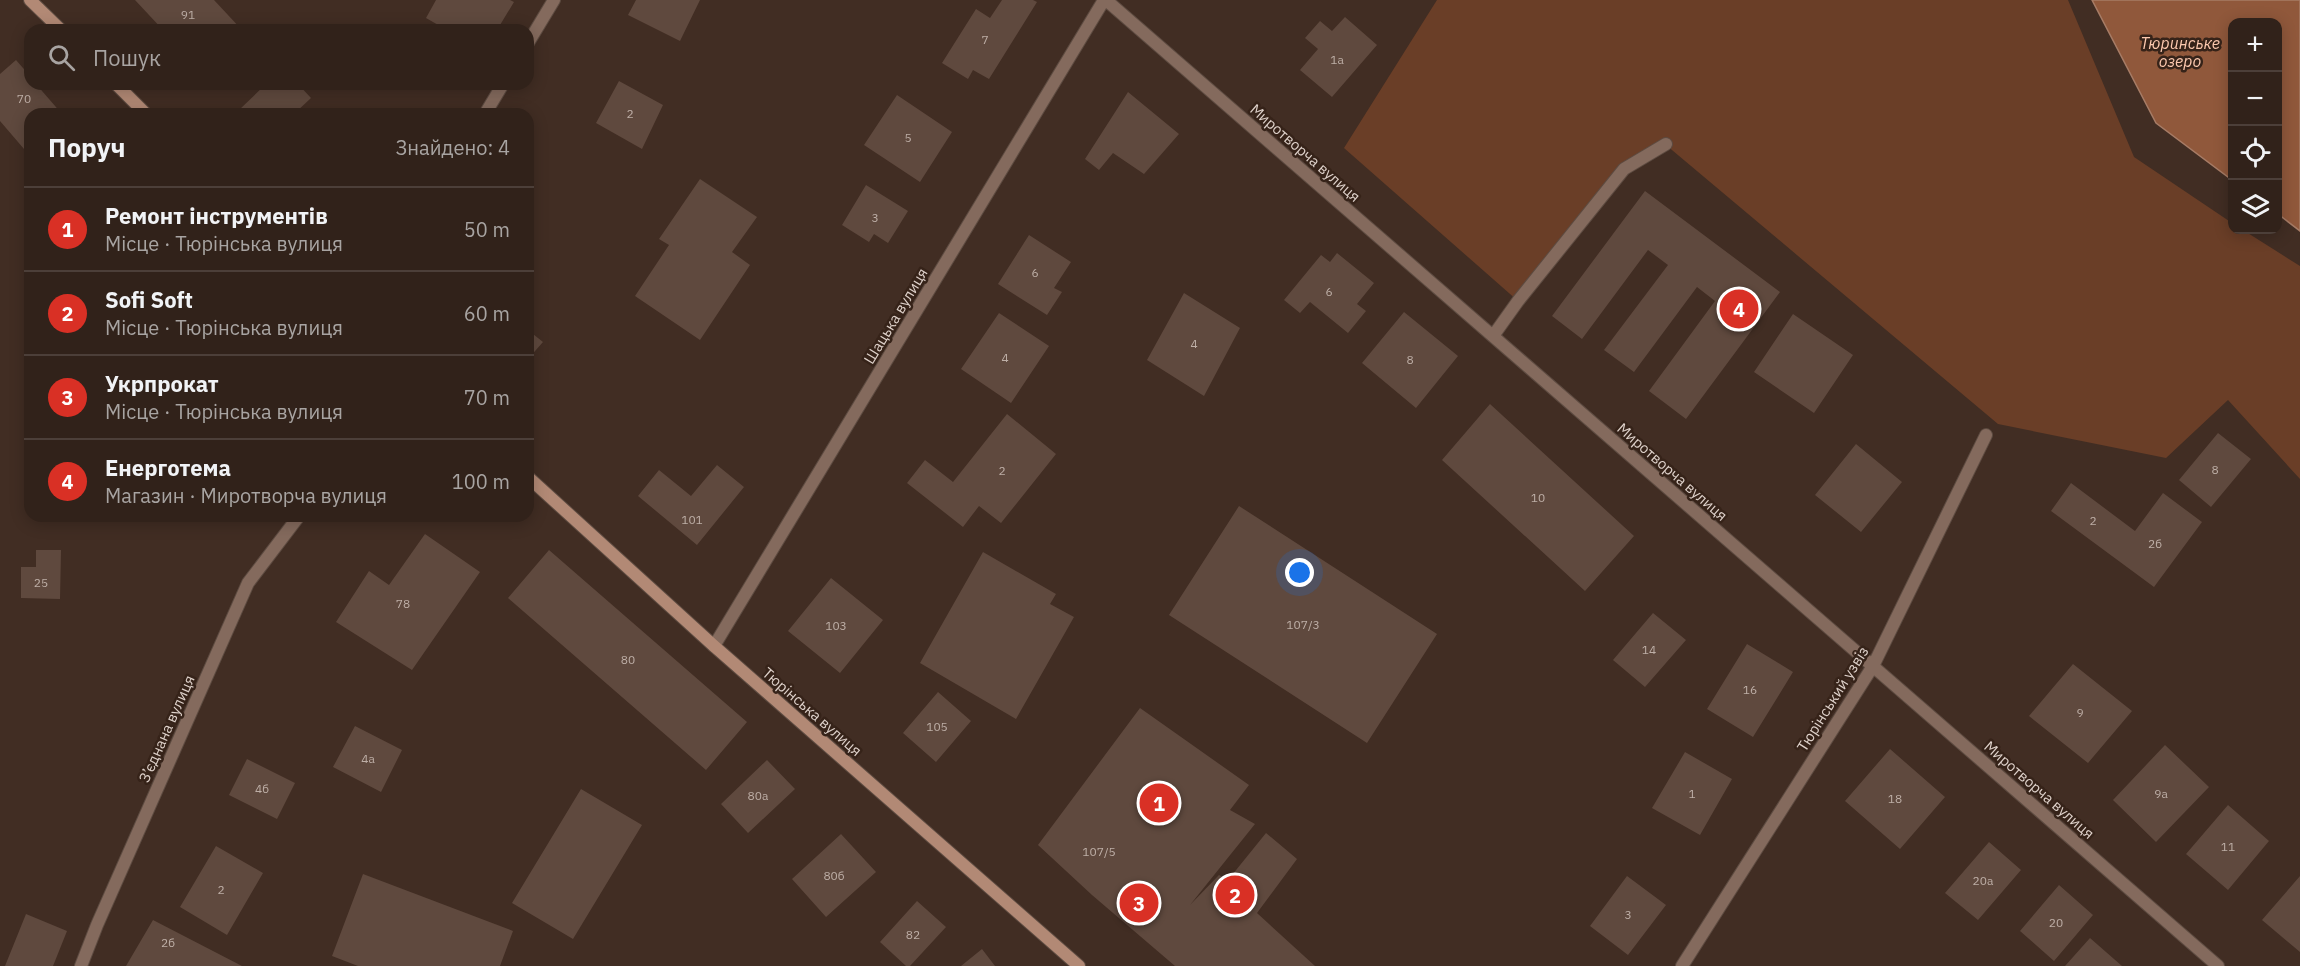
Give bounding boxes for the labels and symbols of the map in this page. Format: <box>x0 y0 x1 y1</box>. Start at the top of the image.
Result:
house number: 91 <box>181 7 195 22</box>
house number: 7 <box>981 32 989 47</box>
water label: Тюринське озеро <box>2140 33 2220 71</box>
house number: 1а <box>1330 52 1344 67</box>
house number: 70 <box>17 91 31 106</box>
street label: Миротворча вулиця <box>1246 100 1364 206</box>
house number: 2 <box>626 106 634 121</box>
house number: 5 <box>904 130 912 145</box>
house number: 3 <box>871 210 879 225</box>
street label: Шацька вулиця <box>859 264 932 367</box>
house number: 6 <box>1031 265 1039 280</box>
house number: 6 <box>1325 284 1333 299</box>
pin: 4 <box>1720 286 1758 332</box>
house number: 4 <box>1190 336 1198 351</box>
house number: 4 <box>1001 350 1009 365</box>
house number: 8 <box>1406 352 1414 367</box>
street label: Миротворча вулиця <box>1613 419 1731 525</box>
house number: 8 <box>2211 462 2219 477</box>
house number: 2 <box>998 463 1006 478</box>
house number: 10 <box>1531 490 1545 505</box>
house number: 101 <box>681 512 703 527</box>
house number: 2 <box>2089 513 2097 528</box>
house number: 2б <box>2148 536 2162 551</box>
your location <box>1285 558 1314 587</box>
house number: 25 <box>34 575 48 590</box>
house number: 78 <box>396 596 410 611</box>
house number: 107/3 <box>1286 617 1320 632</box>
house number: 103 <box>825 618 847 633</box>
house number: 14 <box>1642 642 1656 657</box>
street label: Тюрінський узвіз <box>1793 643 1873 755</box>
house number: 80 <box>621 652 635 667</box>
street label: Тюрінська вулиця <box>759 663 866 760</box>
street label: З’єднана вулиця <box>134 672 199 785</box>
house number: 16 <box>1743 682 1757 697</box>
house number: 9 <box>2076 705 2084 720</box>
house number: 105 <box>926 719 948 734</box>
street label: Миротворча вулиця <box>1980 737 2098 843</box>
house number: 4а <box>361 751 375 766</box>
pin: 1 <box>1140 780 1178 826</box>
house number: 4б <box>255 781 269 796</box>
house number: 1 <box>1688 786 1696 801</box>
house number: 9а <box>2154 786 2168 801</box>
house number: 80а <box>748 788 769 803</box>
house number: 18 <box>1888 791 1902 806</box>
house number: 11 <box>2221 839 2235 854</box>
house number: 107/5 <box>1082 844 1116 859</box>
house number: 80б <box>823 868 845 883</box>
pin: 2 <box>1216 872 1254 918</box>
house number: 20а <box>1973 873 1994 888</box>
pin: 3 <box>1120 880 1158 926</box>
house number: 2 <box>217 882 225 897</box>
house number: 3 <box>1624 907 1632 922</box>
house number: 20 <box>2049 915 2063 930</box>
house number: 82 <box>906 927 920 942</box>
house number: 2б <box>161 935 175 950</box>

